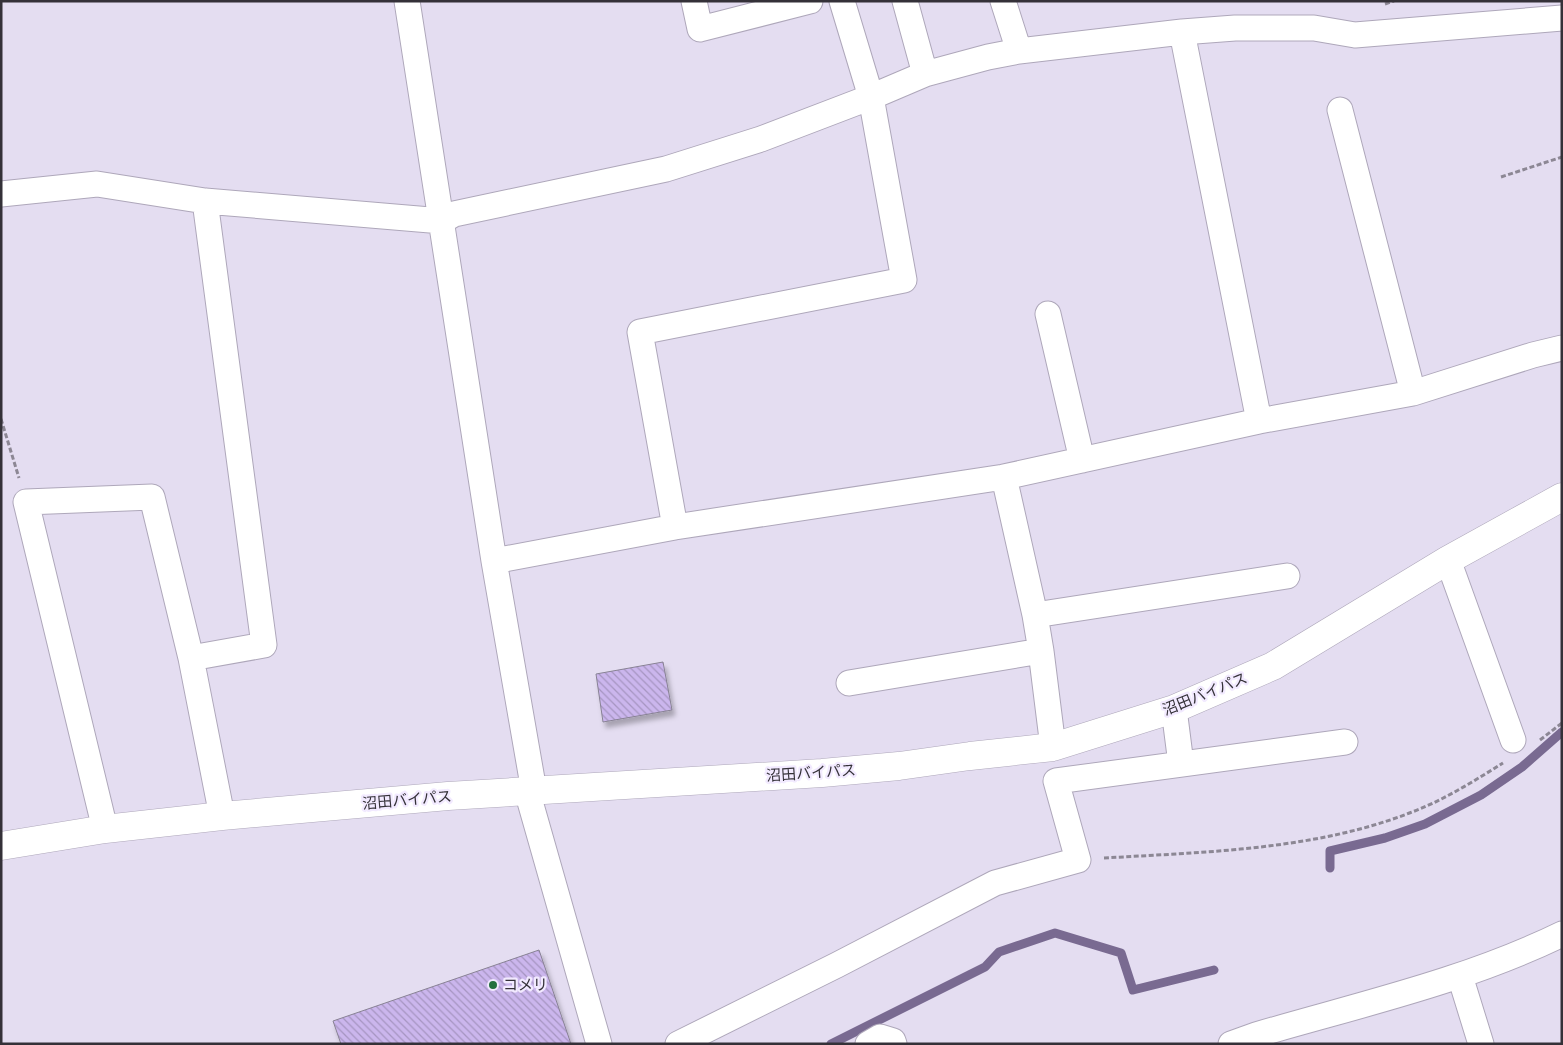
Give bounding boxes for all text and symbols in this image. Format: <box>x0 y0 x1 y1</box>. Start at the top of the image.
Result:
street label: 沼田バイパス <box>1160 668 1250 720</box>
street label: 沼田バイパス <box>766 760 856 786</box>
street label: 沼田バイパス <box>361 786 453 814</box>
place label: コメリ <box>503 975 548 995</box>
marker: コメリ <box>487 979 499 991</box>

